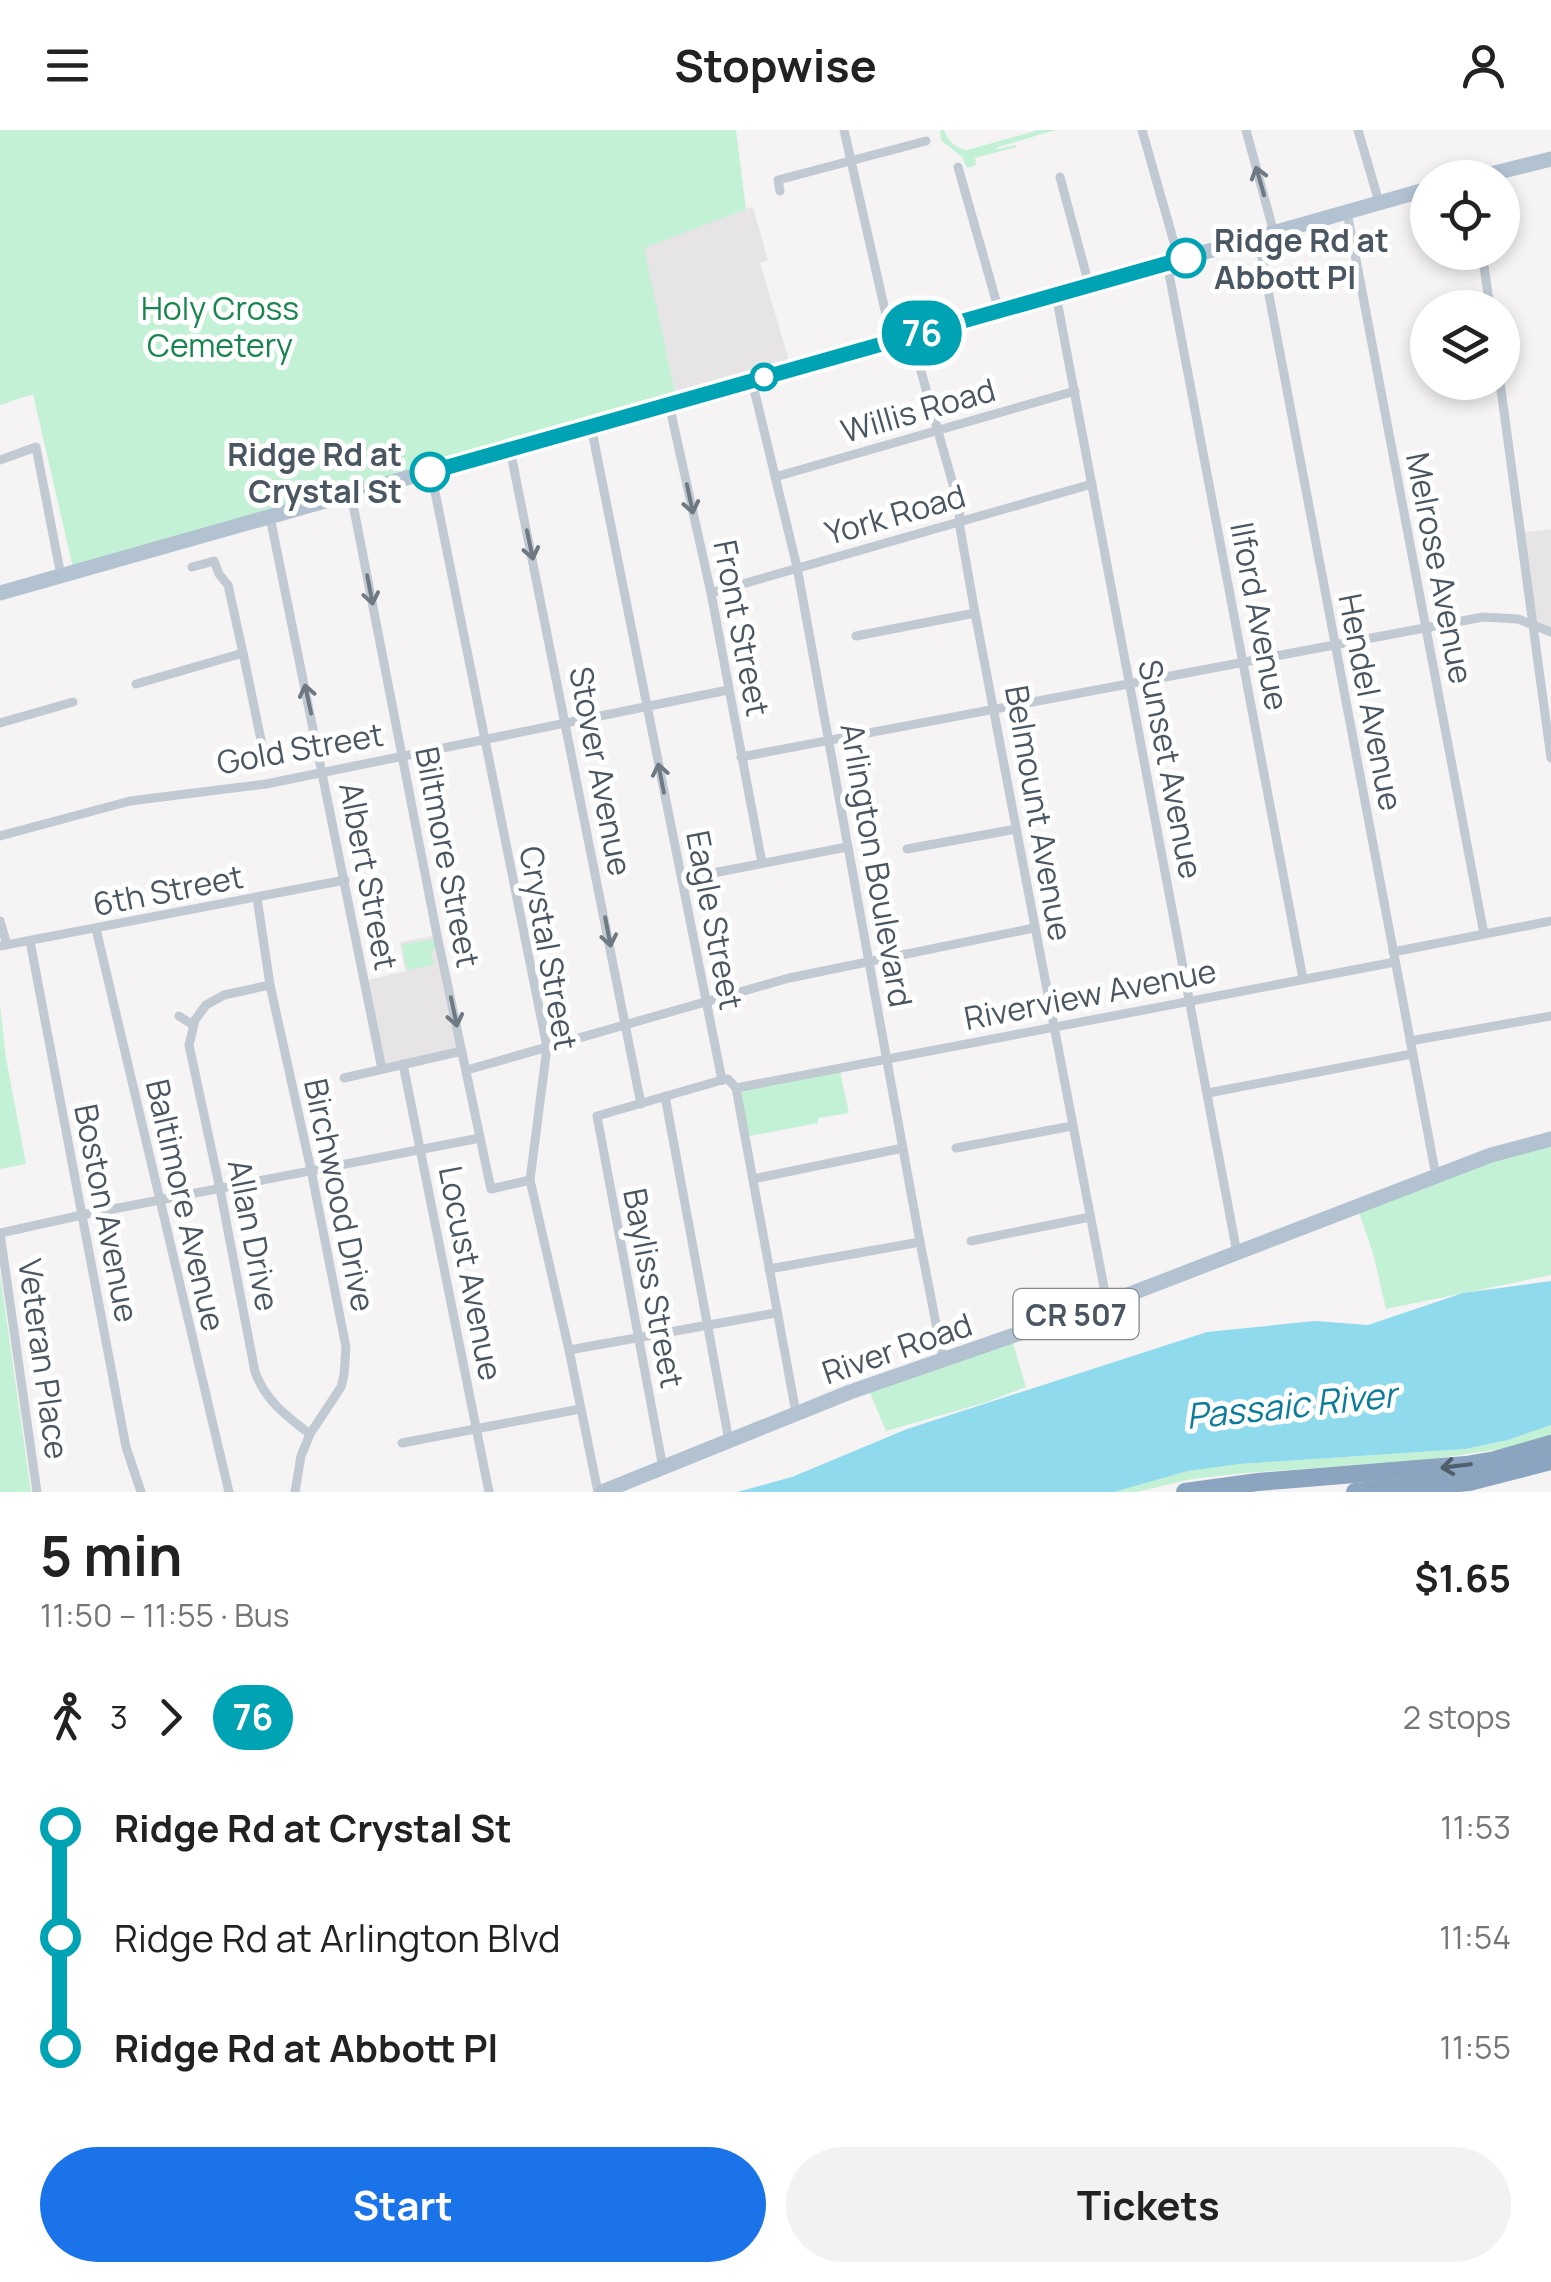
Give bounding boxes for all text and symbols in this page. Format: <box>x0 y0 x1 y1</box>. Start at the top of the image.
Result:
text: Stopwise <box>674 34 877 96</box>
icon: menu <box>40 38 95 93</box>
icon: person <box>1456 38 1511 93</box>
map controls <box>1410 160 1520 400</box>
button: locate <box>1410 160 1520 270</box>
one-way arrow <box>1250 166 1268 197</box>
place label: Ridge Rd at Abbott Pl <box>1214 218 1389 299</box>
marker: Ridge Rd at Abbott Pl <box>1167 239 1205 277</box>
park label: Holy Cross Cemetery <box>141 286 299 367</box>
button: layers <box>1410 290 1520 400</box>
line badge: 76 <box>877 300 967 366</box>
text: 76 <box>902 309 942 357</box>
unlabelled marker <box>751 364 777 390</box>
street label: Willis Road <box>836 367 1000 453</box>
place label: Ridge Rd at Crystal St <box>227 432 402 513</box>
street label: Melrose Avenue <box>1396 449 1484 687</box>
marker: Ridge Rd at Crystal St <box>411 453 449 491</box>
street label: York Road <box>820 473 970 555</box>
one-way arrow <box>682 483 701 515</box>
street label: Ilford Avenue <box>1220 518 1300 714</box>
one-way arrow <box>521 528 540 560</box>
street label: Front Street <box>703 536 781 720</box>
one-way arrow <box>361 573 380 606</box>
street label: Hendel Avenue <box>1328 590 1414 814</box>
street label: Sunset Avenue <box>1128 656 1214 882</box>
street label: Stover Avenue <box>559 663 643 879</box>
street label: Belmount Avenue <box>995 682 1083 944</box>
one-way arrow <box>297 683 316 715</box>
street label: Gold Street <box>213 712 387 784</box>
street label: Arlington Boulevard <box>830 720 924 1010</box>
street label: Biltmore Street <box>405 743 491 971</box>
one-way arrow <box>651 763 670 795</box>
street label: Albert Street <box>329 778 409 974</box>
street label: Eagle Street <box>676 827 754 1013</box>
street label: Crystal Street <box>509 843 589 1053</box>
street label: 6th Street <box>89 854 247 926</box>
one-way arrow <box>599 915 618 947</box>
street label: Riverview Avenue <box>960 948 1220 1040</box>
one-way arrow <box>445 995 464 1027</box>
street label: Baltimore Avenue <box>136 1075 236 1335</box>
street label: Birchwood Drive <box>294 1075 386 1315</box>
street label: Boston Avenue <box>64 1100 150 1326</box>
street label: Allan Drive <box>218 1156 290 1314</box>
street label: Locust Avenue <box>429 1162 513 1384</box>
street label: Bayliss Street <box>613 1185 695 1391</box>
street label: Veteran Place <box>8 1256 80 1462</box>
road number: CR 507 <box>1014 1289 1138 1339</box>
street label: River Road <box>816 1302 978 1394</box>
water label: Passaic River <box>1184 1370 1403 1440</box>
one-way arrow <box>1440 1457 1473 1475</box>
text: 5 min <box>40 1517 183 1593</box>
text: $1.65 <box>1415 1551 1511 1603</box>
text: 11:50 – 11:55 · Bus <box>40 1593 290 1637</box>
icon: walk <box>40 1690 95 1745</box>
icon: forward <box>143 1690 198 1745</box>
text: 76 <box>233 1693 273 1741</box>
text: 3 <box>110 1695 128 1739</box>
text: 2 stops <box>1403 1695 1511 1739</box>
text: Ridge Rd at Crystal St <box>114 1801 512 1853</box>
text: 11:53 <box>1440 1805 1511 1849</box>
text: Ridge Rd at Arlington Blvd <box>114 1911 561 1963</box>
text: 11:54 <box>1439 1915 1511 1959</box>
text: Ridge Rd at Abbott Pl <box>114 2021 498 2073</box>
text: 11:55 <box>1440 2025 1511 2069</box>
button: Start <box>40 2147 766 2262</box>
button: Tickets <box>786 2147 1511 2262</box>

